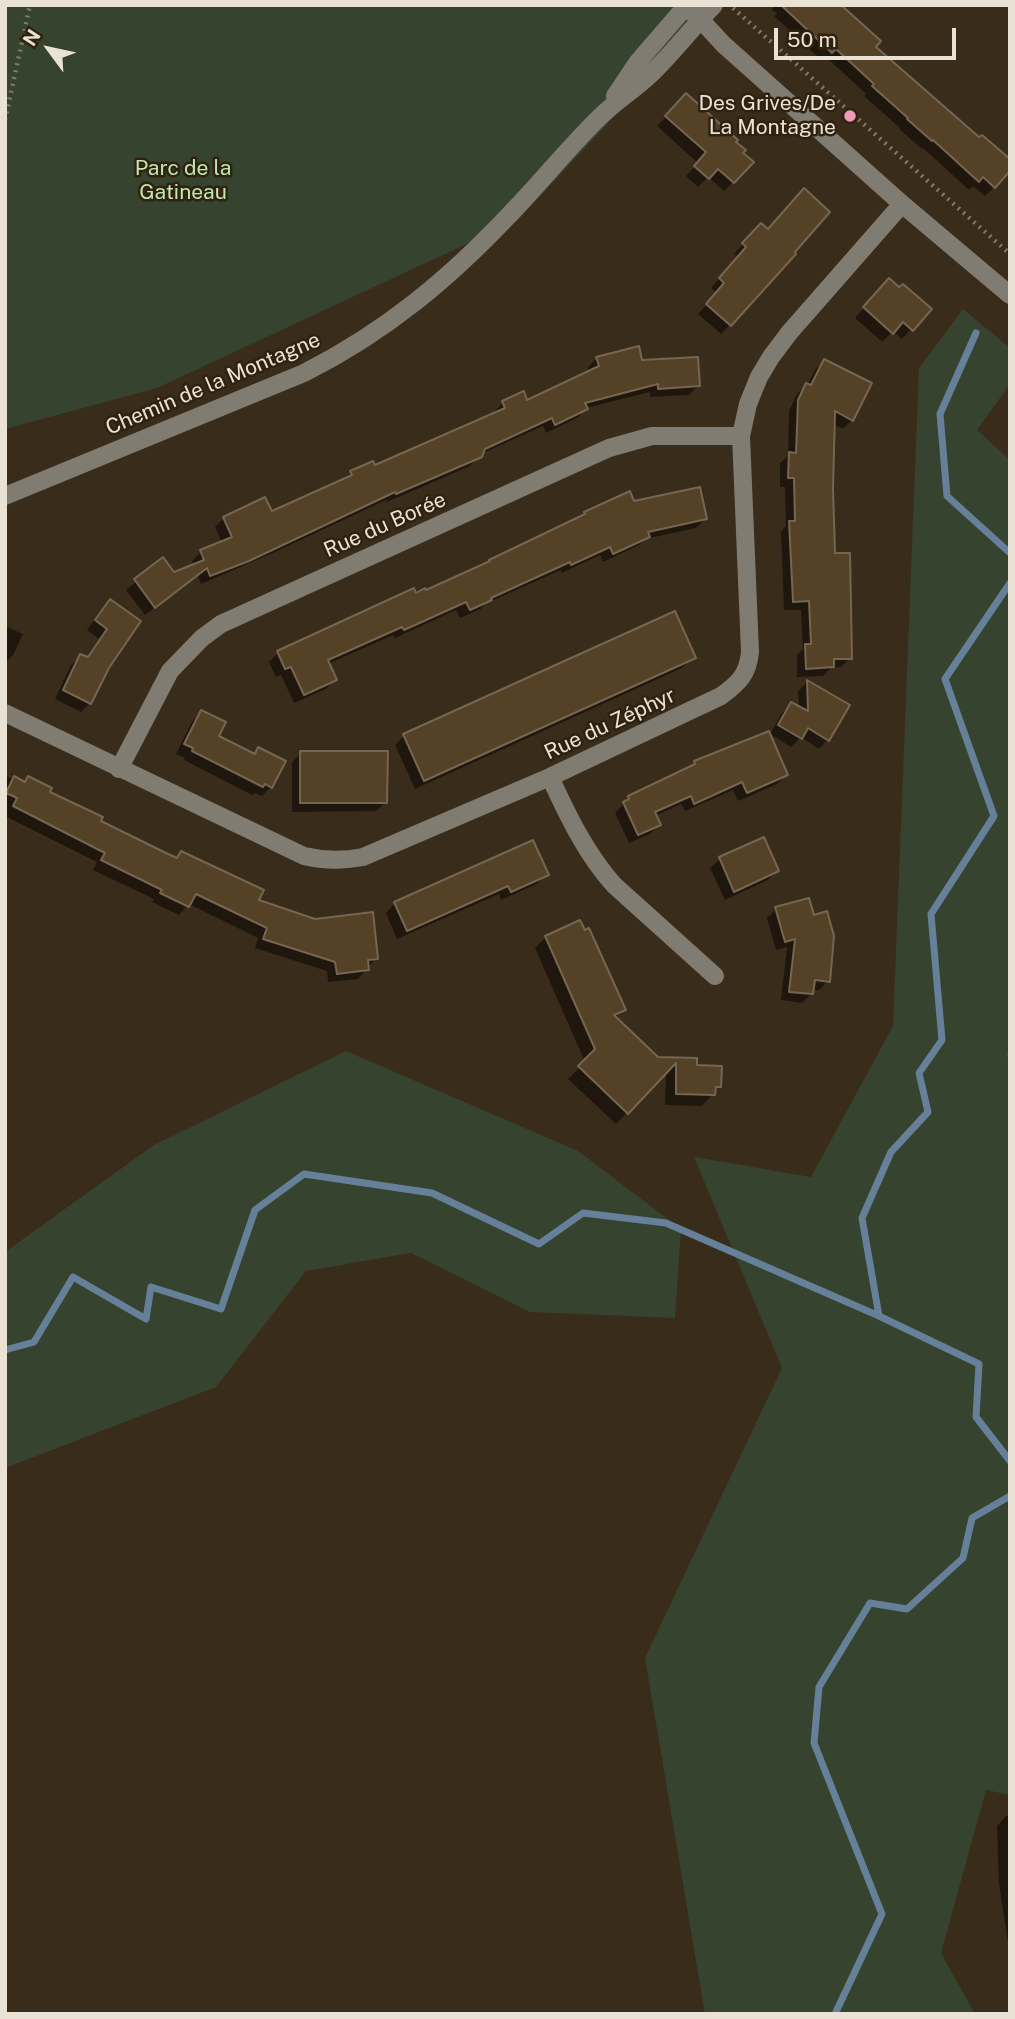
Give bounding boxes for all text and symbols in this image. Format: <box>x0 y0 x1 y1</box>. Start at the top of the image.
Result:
north arrow <box>14 14 84 84</box>
scale bar <box>777 14 959 58</box>
text: N <box>18 25 45 50</box>
text: 50 m <box>787 27 837 52</box>
place label: Des Grives/De La Montagne <box>698 91 836 141</box>
marker: Des Grives/De La Montagne <box>842 108 858 124</box>
park label: Parc de la Gatineau <box>135 156 231 206</box>
street label: Chemin de la Montagne <box>102 327 324 441</box>
street label: Rue du Borée <box>320 487 450 563</box>
street label: Rue du Zéphyr <box>540 683 680 765</box>

